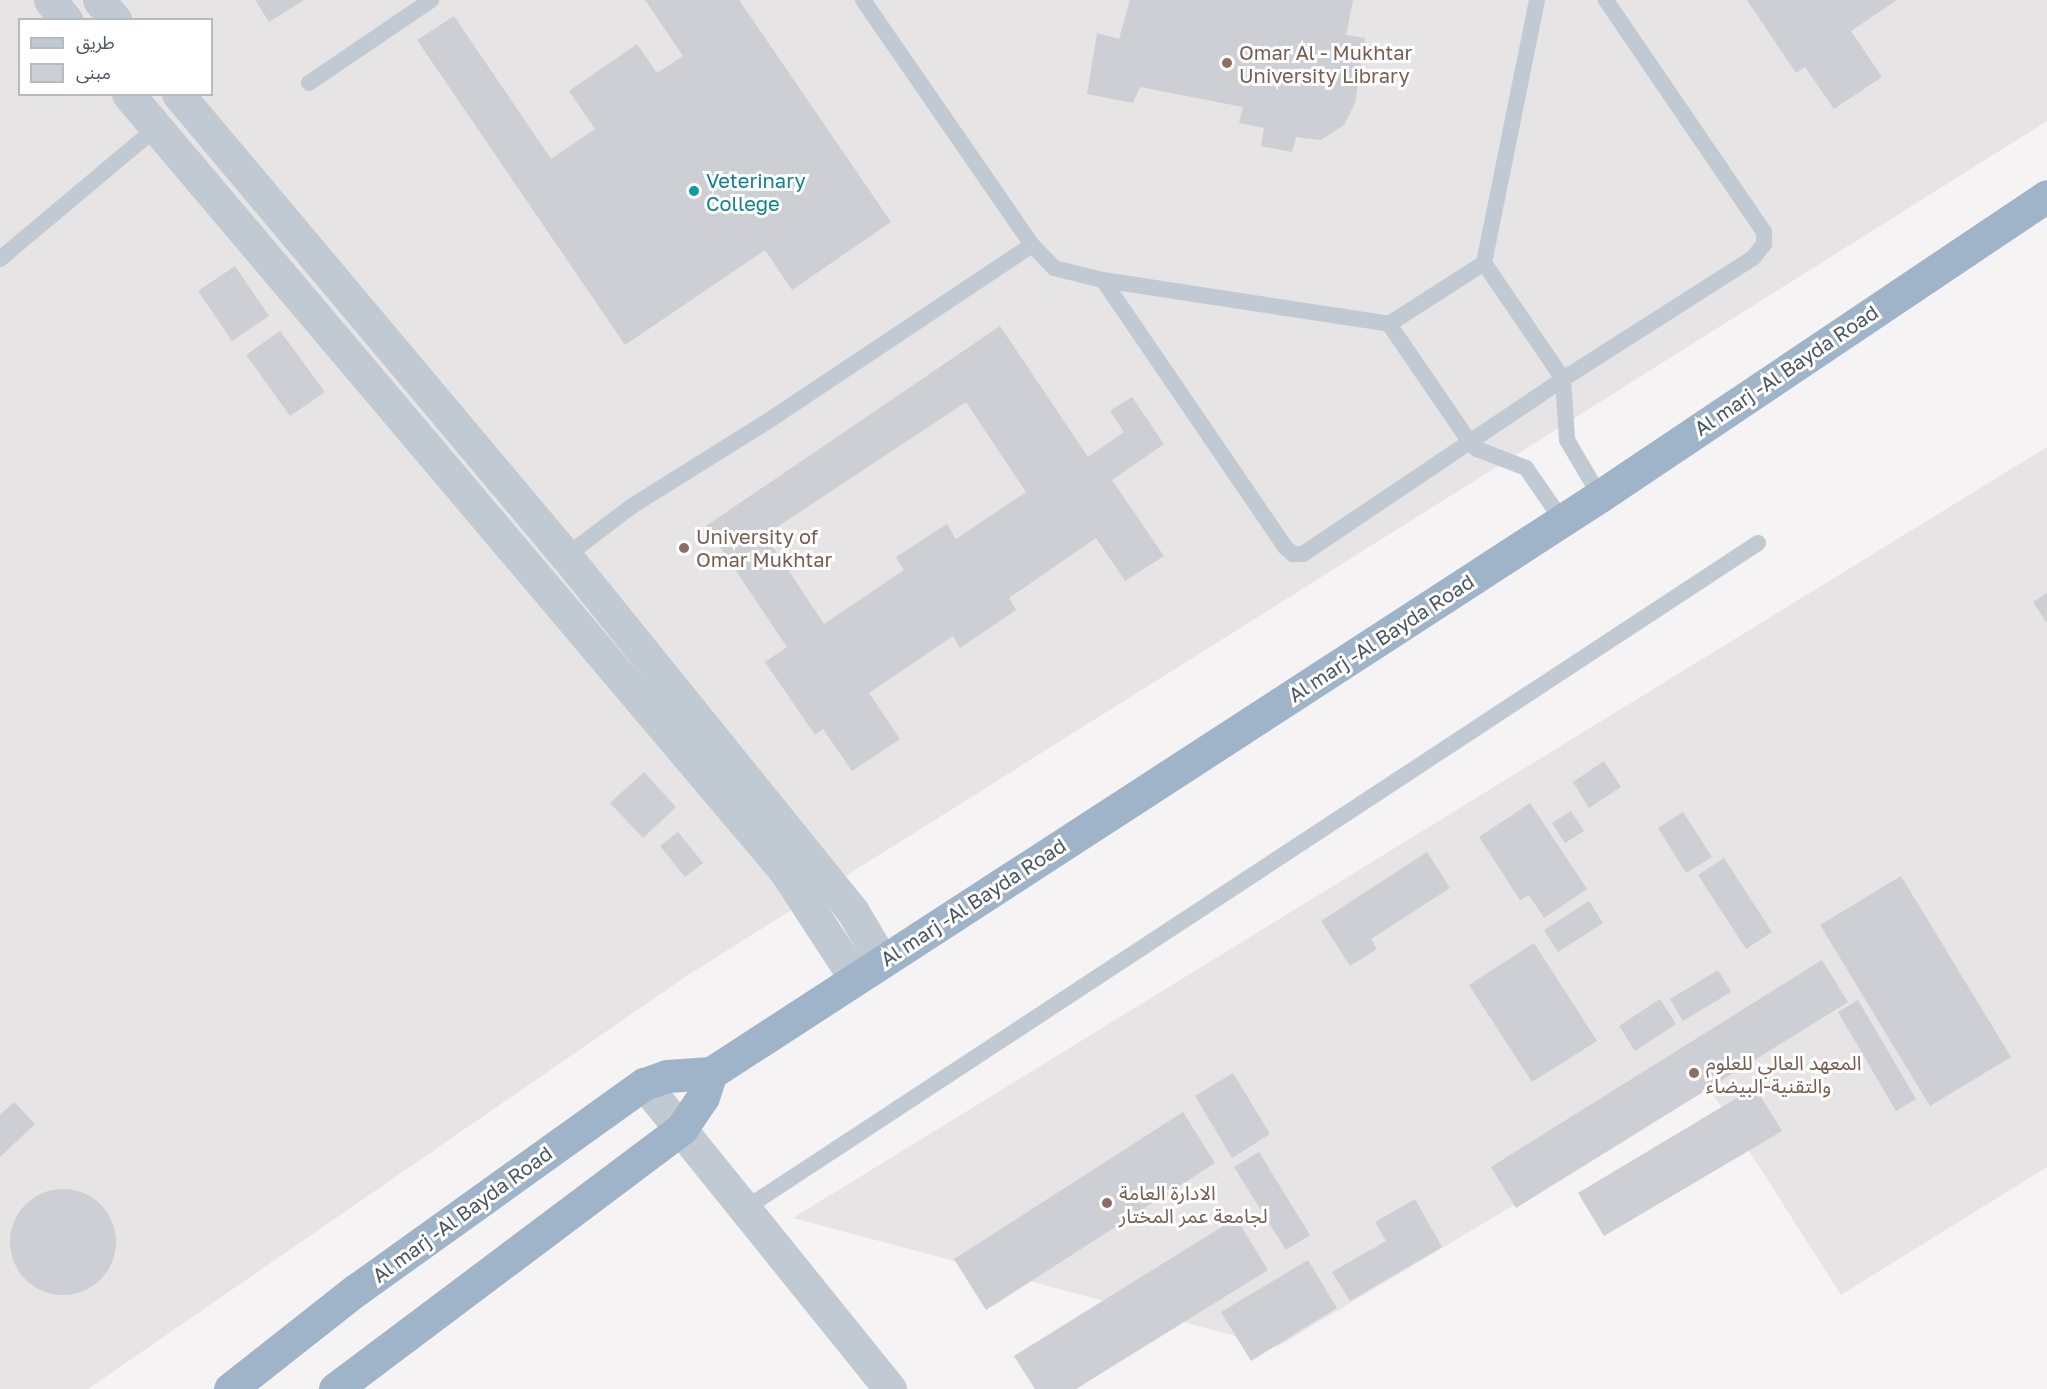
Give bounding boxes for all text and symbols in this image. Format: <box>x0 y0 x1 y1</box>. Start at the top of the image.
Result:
legend <box>18 18 213 96</box>
text: طريق <box>76 31 115 53</box>
place label: Omar Al - Mukhtar University Library <box>1239 40 1412 87</box>
marker: Omar Al - Mukhtar University Library <box>1220 56 1234 70</box>
text: مبنى <box>76 61 111 83</box>
place label: Veterinary College <box>706 168 806 215</box>
marker: Veterinary College <box>687 184 701 198</box>
street label: Al marj -Al Bayda Road <box>1690 300 1882 440</box>
place label: University of Omar Mukhtar <box>696 524 832 571</box>
marker: University of Omar Mukhtar <box>677 541 691 555</box>
street label: Al marj -Al Bayda Road <box>1284 569 1478 707</box>
street label: Al marj -Al Bayda Road <box>876 833 1070 971</box>
place label: المعهد العالي للعلوم والتقنية-البيضاء <box>1706 1050 1862 1097</box>
marker: المعهد العالي للعلوم والتقنية-البيضاء <box>1687 1066 1701 1080</box>
street label: Al marj -Al Bayda Road <box>367 1141 557 1287</box>
place label: الادارة العامة لجامعة عمر المختار <box>1119 1180 1268 1227</box>
marker: الادارة العامة لجامعة عمر المختار <box>1100 1196 1114 1210</box>

